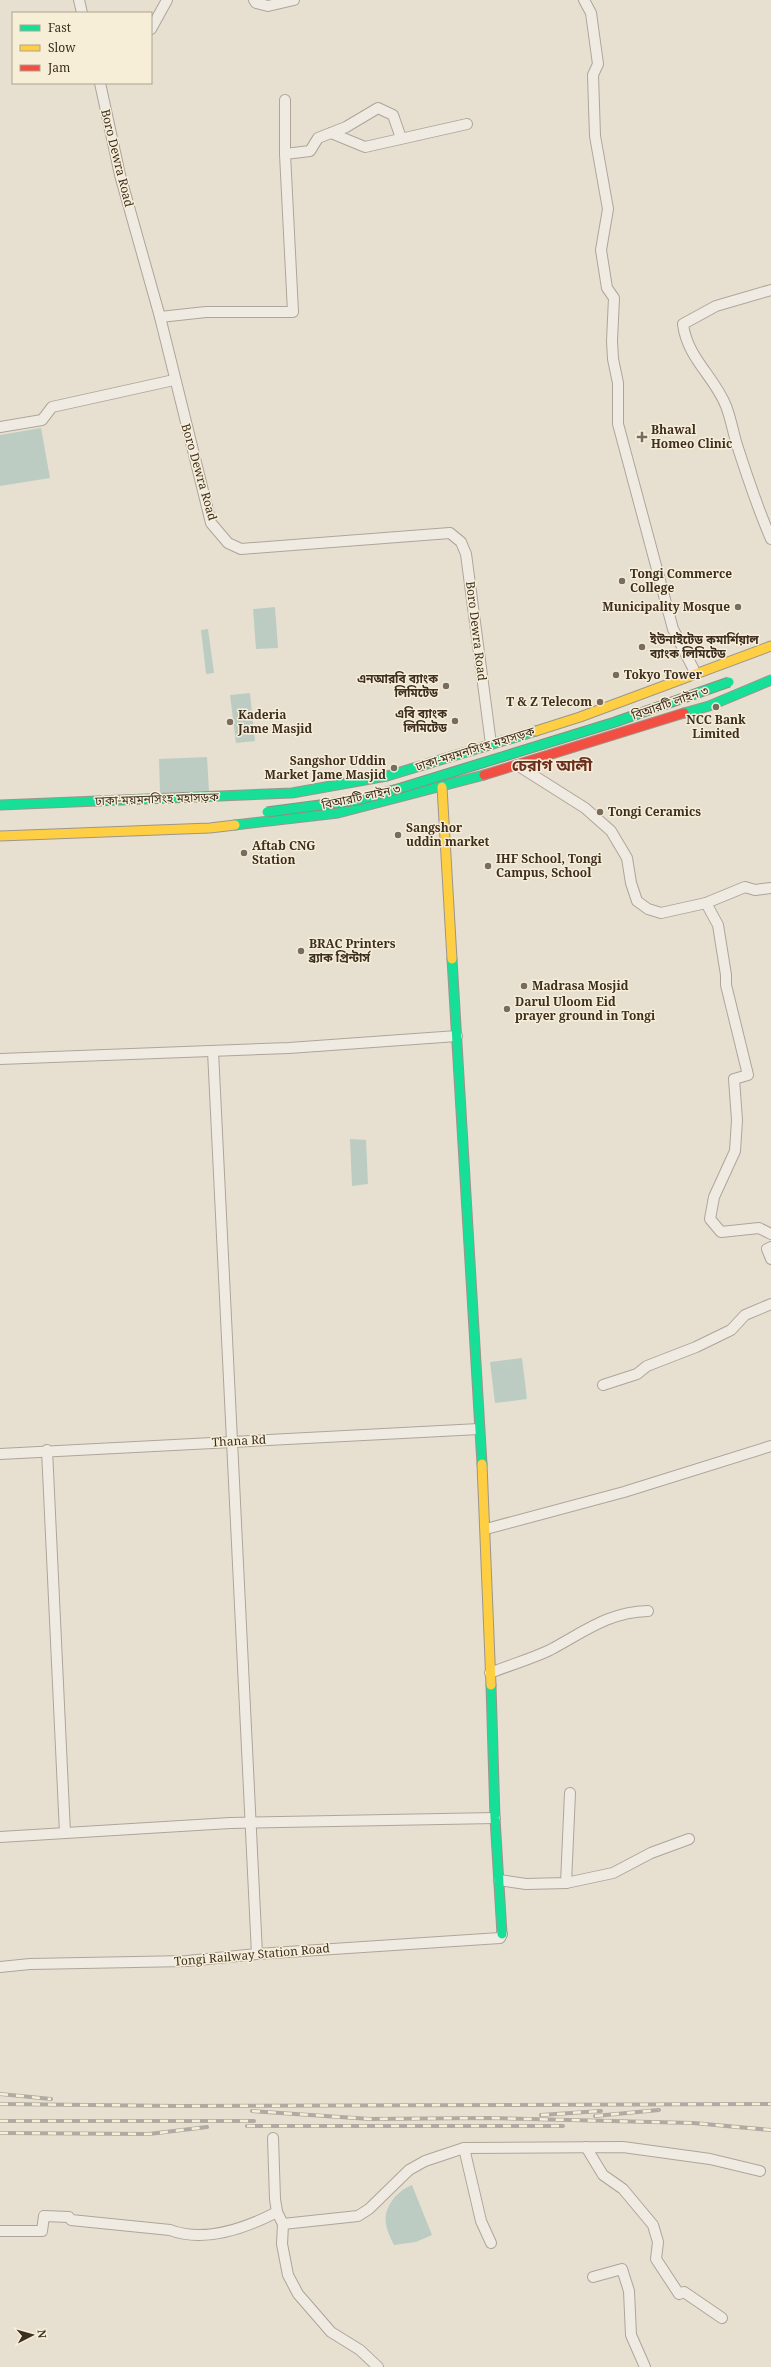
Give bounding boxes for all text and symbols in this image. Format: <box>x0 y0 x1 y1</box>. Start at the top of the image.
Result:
legend <box>12 12 152 84</box>
text: Fast <box>48 19 71 36</box>
text: Slow <box>48 39 76 56</box>
text: Jam <box>47 59 70 76</box>
street label: Boro Dewra Road <box>97 107 138 209</box>
street label: Boro Dewra Road <box>178 421 222 523</box>
place label: Bhawal Homeo Clinic <box>651 421 732 452</box>
marker: Bhawal Homeo Clinic <box>636 431 648 443</box>
place label: Tongi Commerce College <box>630 565 732 596</box>
marker: Tongi Commerce College <box>617 576 627 586</box>
street label: Boro Dewra Road <box>462 580 491 682</box>
place label: Municipality Mosque <box>602 598 730 615</box>
marker: Municipality Mosque <box>733 602 743 612</box>
place label: ইউনাইটেড কমার্শিয়াল ব্যাংক লিমিটেড <box>649 631 759 662</box>
marker: ইউনাইটেড কমার্শিয়াল ব্যাংক লিমিটেড <box>637 642 647 652</box>
place label: Tokyo Tower <box>624 666 703 683</box>
place label: এনআরবি ব্যাংক লিমিটেড <box>357 670 438 701</box>
marker: Tokyo Tower <box>611 670 621 680</box>
marker: এনআরবি ব্যাংক লিমিটেড <box>441 681 451 691</box>
street label: বিআরটি লাইন ৩ <box>628 681 710 724</box>
place label: T & Z Telecom <box>506 693 592 710</box>
marker: T & Z Telecom <box>595 697 605 707</box>
marker: NCC Bank Limited <box>711 702 721 712</box>
place label: এবি ব্যাংক লিমিটেড <box>395 705 447 736</box>
place label: Kaderia Jame Masjid <box>237 706 313 737</box>
place label: NCC Bank Limited <box>686 711 746 742</box>
marker: এবি ব্যাংক লিমিটেড <box>450 716 460 726</box>
marker: Kaderia Jame Masjid <box>225 717 235 727</box>
street label: ঢাকা-ময়মনসিংহ মহাসড়ক <box>412 722 537 775</box>
place label: Sangshor Uddin Market Jame Masjid <box>265 752 386 783</box>
district label: চেরাগ আলী <box>512 754 593 776</box>
marker: Sangshor Uddin Market Jame Masjid <box>389 763 399 773</box>
street label: বিআরটি লাইন ৩ <box>319 780 402 813</box>
street label: ঢাকা-ময়মনসিংহ মহাসড়ক <box>94 788 219 809</box>
place label: Tongi Ceramics <box>608 803 701 820</box>
marker: Tongi Ceramics <box>595 807 605 817</box>
place label: Sangshor uddin market <box>406 819 490 850</box>
marker: Sangshor uddin market <box>393 830 403 840</box>
place label: Aftab CNG Station <box>252 837 316 868</box>
marker: Aftab CNG Station <box>239 848 249 858</box>
place label: IHF School, Tongi Campus, School <box>496 850 603 881</box>
marker: IHF School, Tongi Campus, School <box>483 861 493 871</box>
place label: BRAC Printers ব্র্যাক প্রিন্টার্স <box>308 935 396 966</box>
marker: BRAC Printers ব্র্যাক প্রিন্টার্স <box>296 946 306 956</box>
place label: Madrasa Mosjid <box>532 977 629 994</box>
marker: Madrasa Mosjid <box>519 981 529 991</box>
place label: Darul Uloom Eid prayer ground in Tongi <box>515 993 656 1024</box>
marker: Darul Uloom Eid prayer ground in Tongi <box>502 1004 512 1014</box>
street label: Thana Rd <box>211 1431 267 1450</box>
street label: Tongi Railway Station Road <box>173 1939 331 1970</box>
north arrow <box>12 2315 52 2355</box>
text: N <box>35 2329 50 2339</box>

